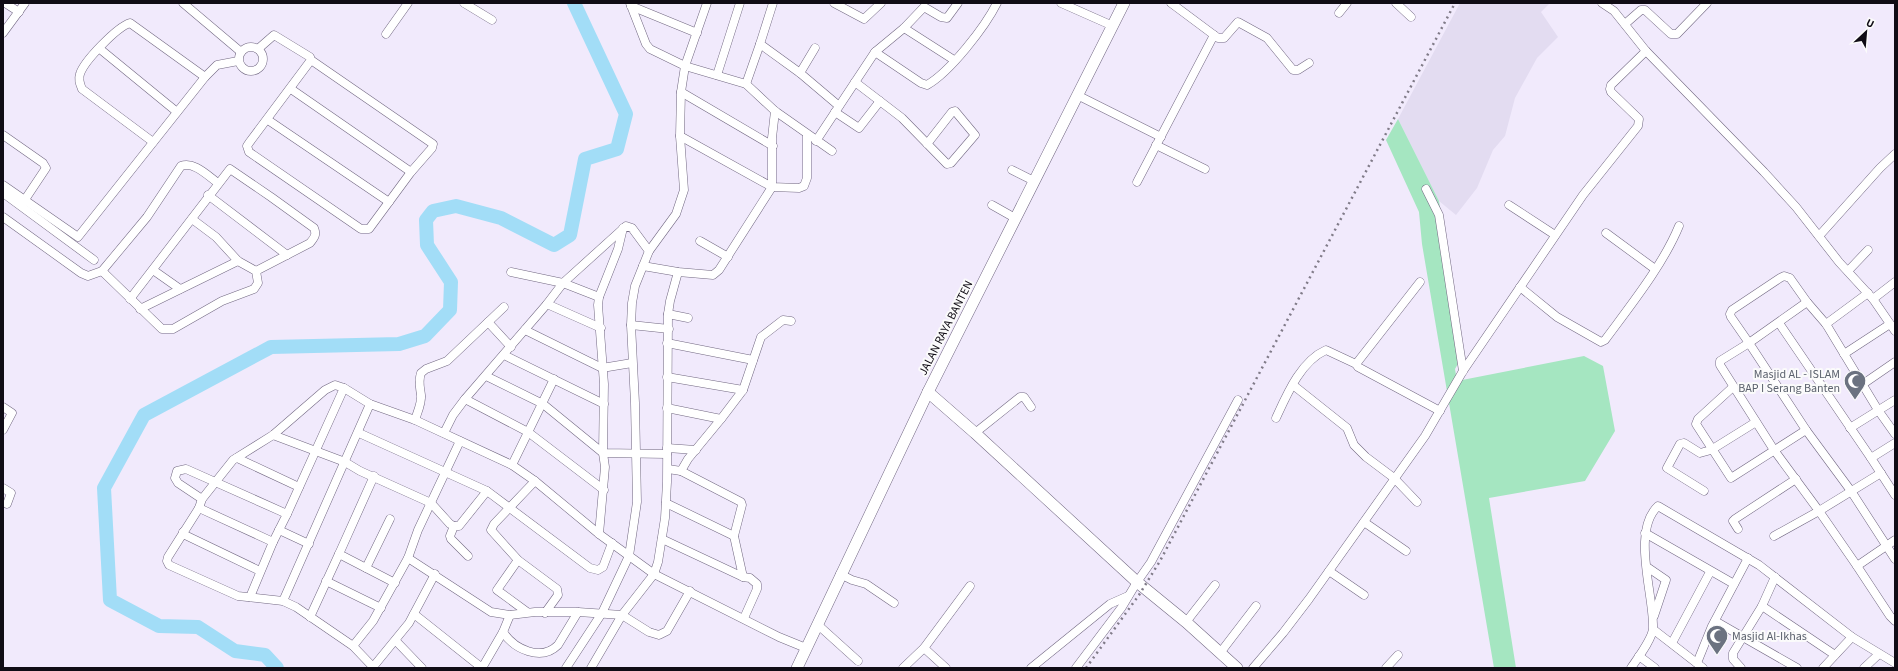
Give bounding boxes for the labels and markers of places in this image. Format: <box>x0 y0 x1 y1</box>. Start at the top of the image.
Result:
place label: Masjid AL - ISLAM BAP I Serang Banten <box>1738 366 1840 397</box>
mosque icon: Masjid AL - ISLAM BAP I Serang Banten <box>1842 368 1868 401</box>
mosque icon: Masjid Al-Ikhas <box>1704 623 1730 656</box>
place label: Masjid Al-Ikhas <box>1732 628 1807 645</box>

